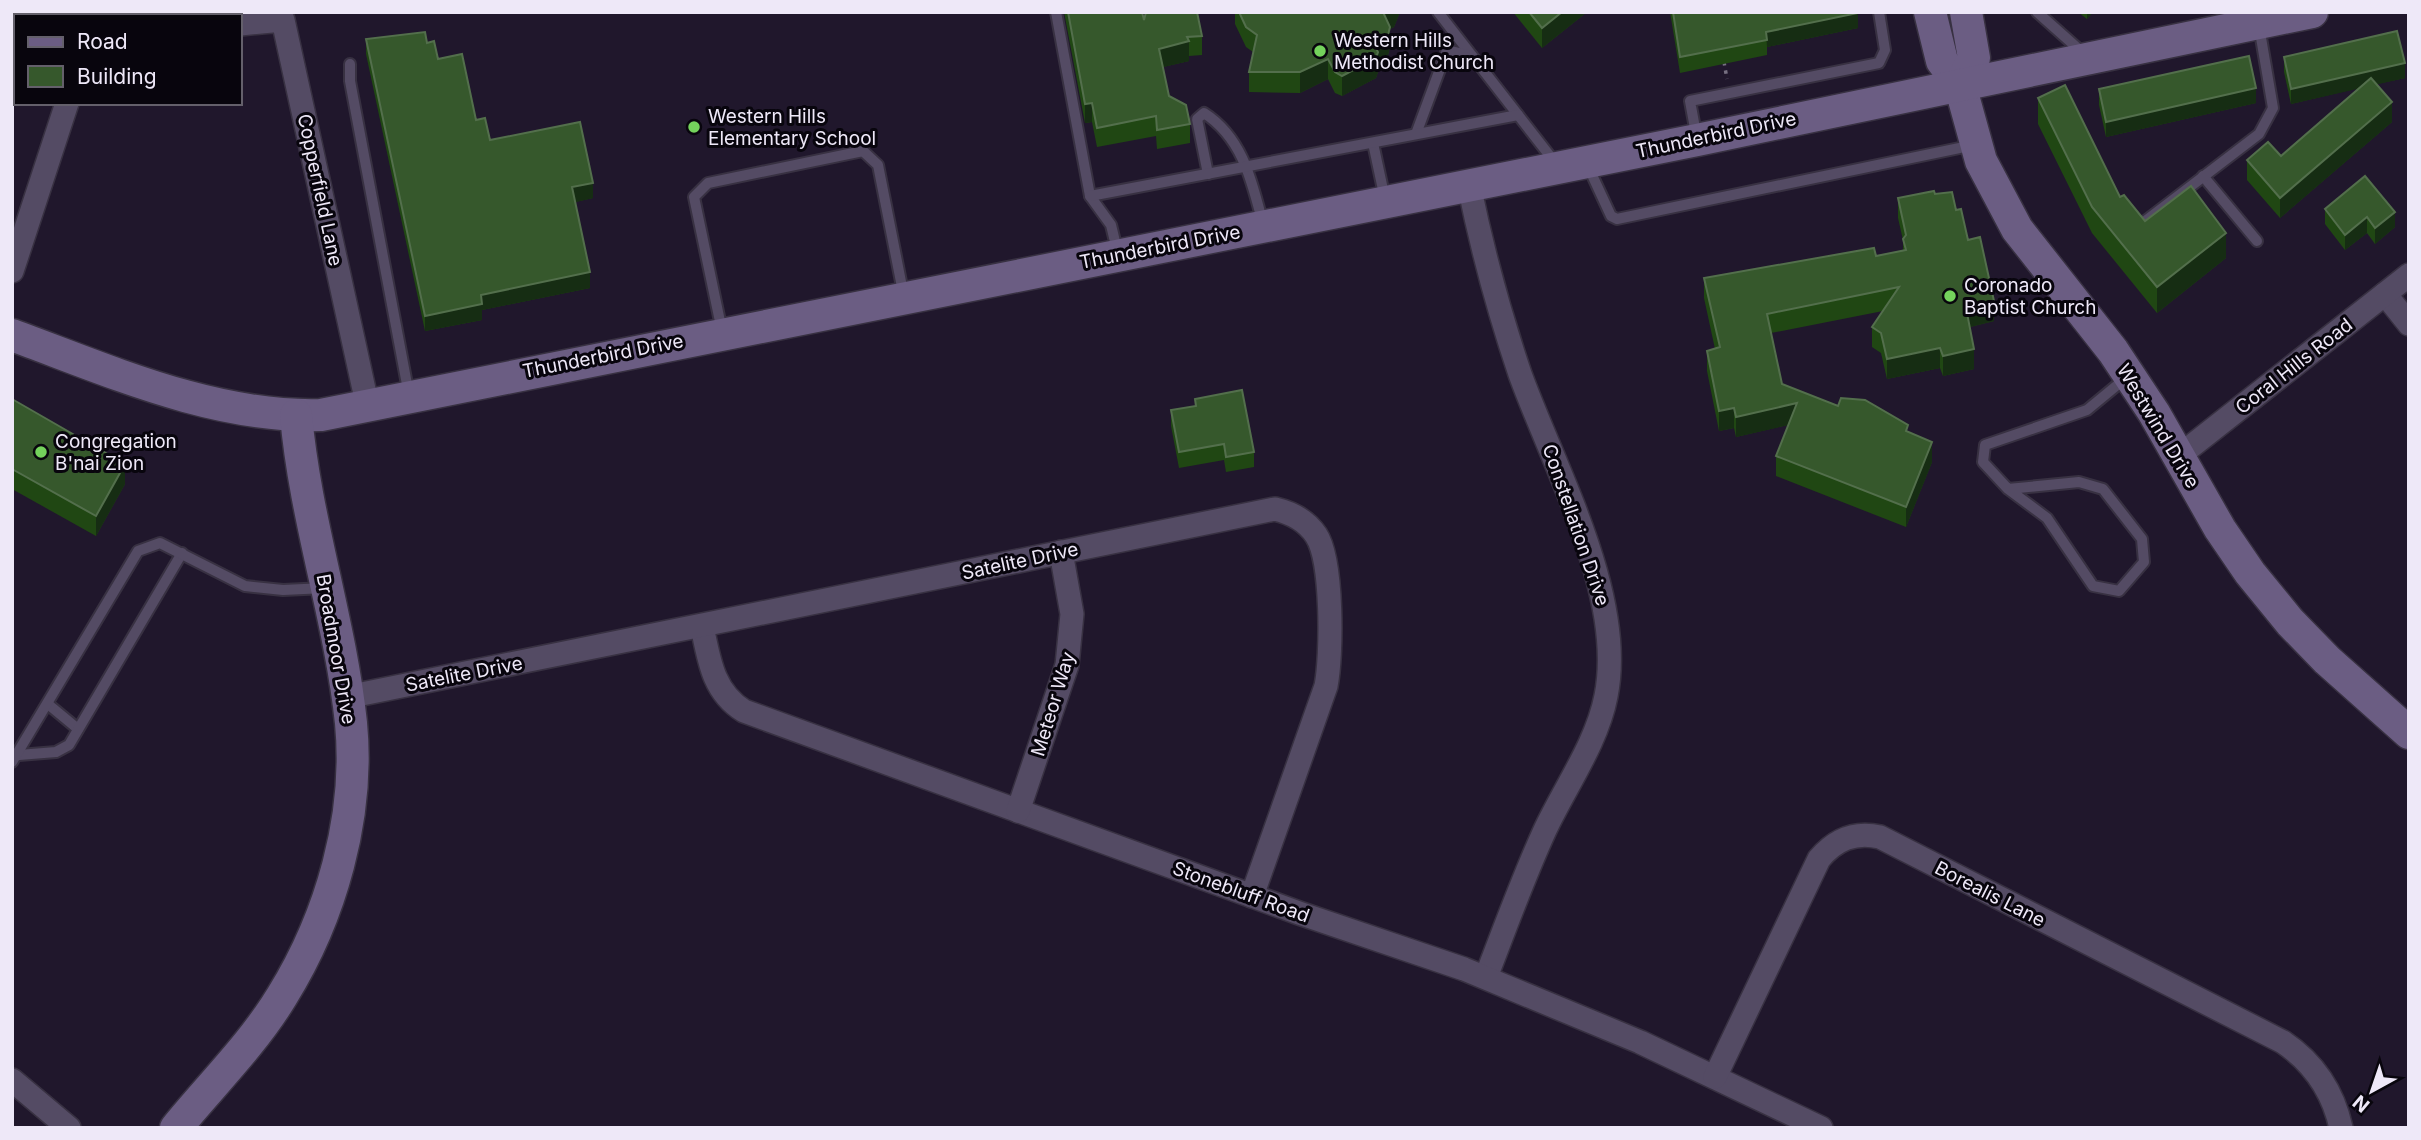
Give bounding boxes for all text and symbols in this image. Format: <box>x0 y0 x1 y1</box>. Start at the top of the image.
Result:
legend <box>14 14 242 105</box>
text: Road <box>77 29 128 54</box>
place label: Western Hills Methodist Church <box>1334 29 1494 74</box>
marker: Western Hills Methodist Church <box>1312 43 1328 59</box>
text: Building <box>77 64 157 89</box>
place label: Western Hills Elementary School <box>708 105 876 150</box>
street label: Thunderbird Drive <box>1634 107 1798 163</box>
street label: Copperfield Lane <box>293 112 347 268</box>
marker: Western Hills Elementary School <box>686 119 702 135</box>
street label: Thunderbird Drive <box>1078 220 1242 274</box>
place label: Coronado Baptist Church <box>1964 274 2096 319</box>
marker: Coronado Baptist Church <box>1942 288 1958 304</box>
street label: Coral Hills Road <box>2231 313 2357 419</box>
street label: Thunderbird Drive <box>521 329 685 383</box>
street label: Westwind Drive <box>2112 360 2204 492</box>
place label: Congregation B'nai Zion <box>55 430 177 475</box>
street label: Constellation Drive <box>1538 441 1614 609</box>
marker: Congregation B'nai Zion <box>33 444 49 460</box>
street label: Satelite Drive <box>960 537 1080 585</box>
street label: Broadmoor Drive <box>311 572 361 726</box>
street label: Meteor Way <box>1026 649 1080 759</box>
street label: Satelite Drive <box>404 651 524 697</box>
street label: Borealis Lane <box>1931 856 2049 932</box>
street label: Stonebluff Road <box>1169 857 1313 927</box>
north arrow <box>2337 1056 2407 1126</box>
text: N <box>2348 1090 2374 1117</box>

